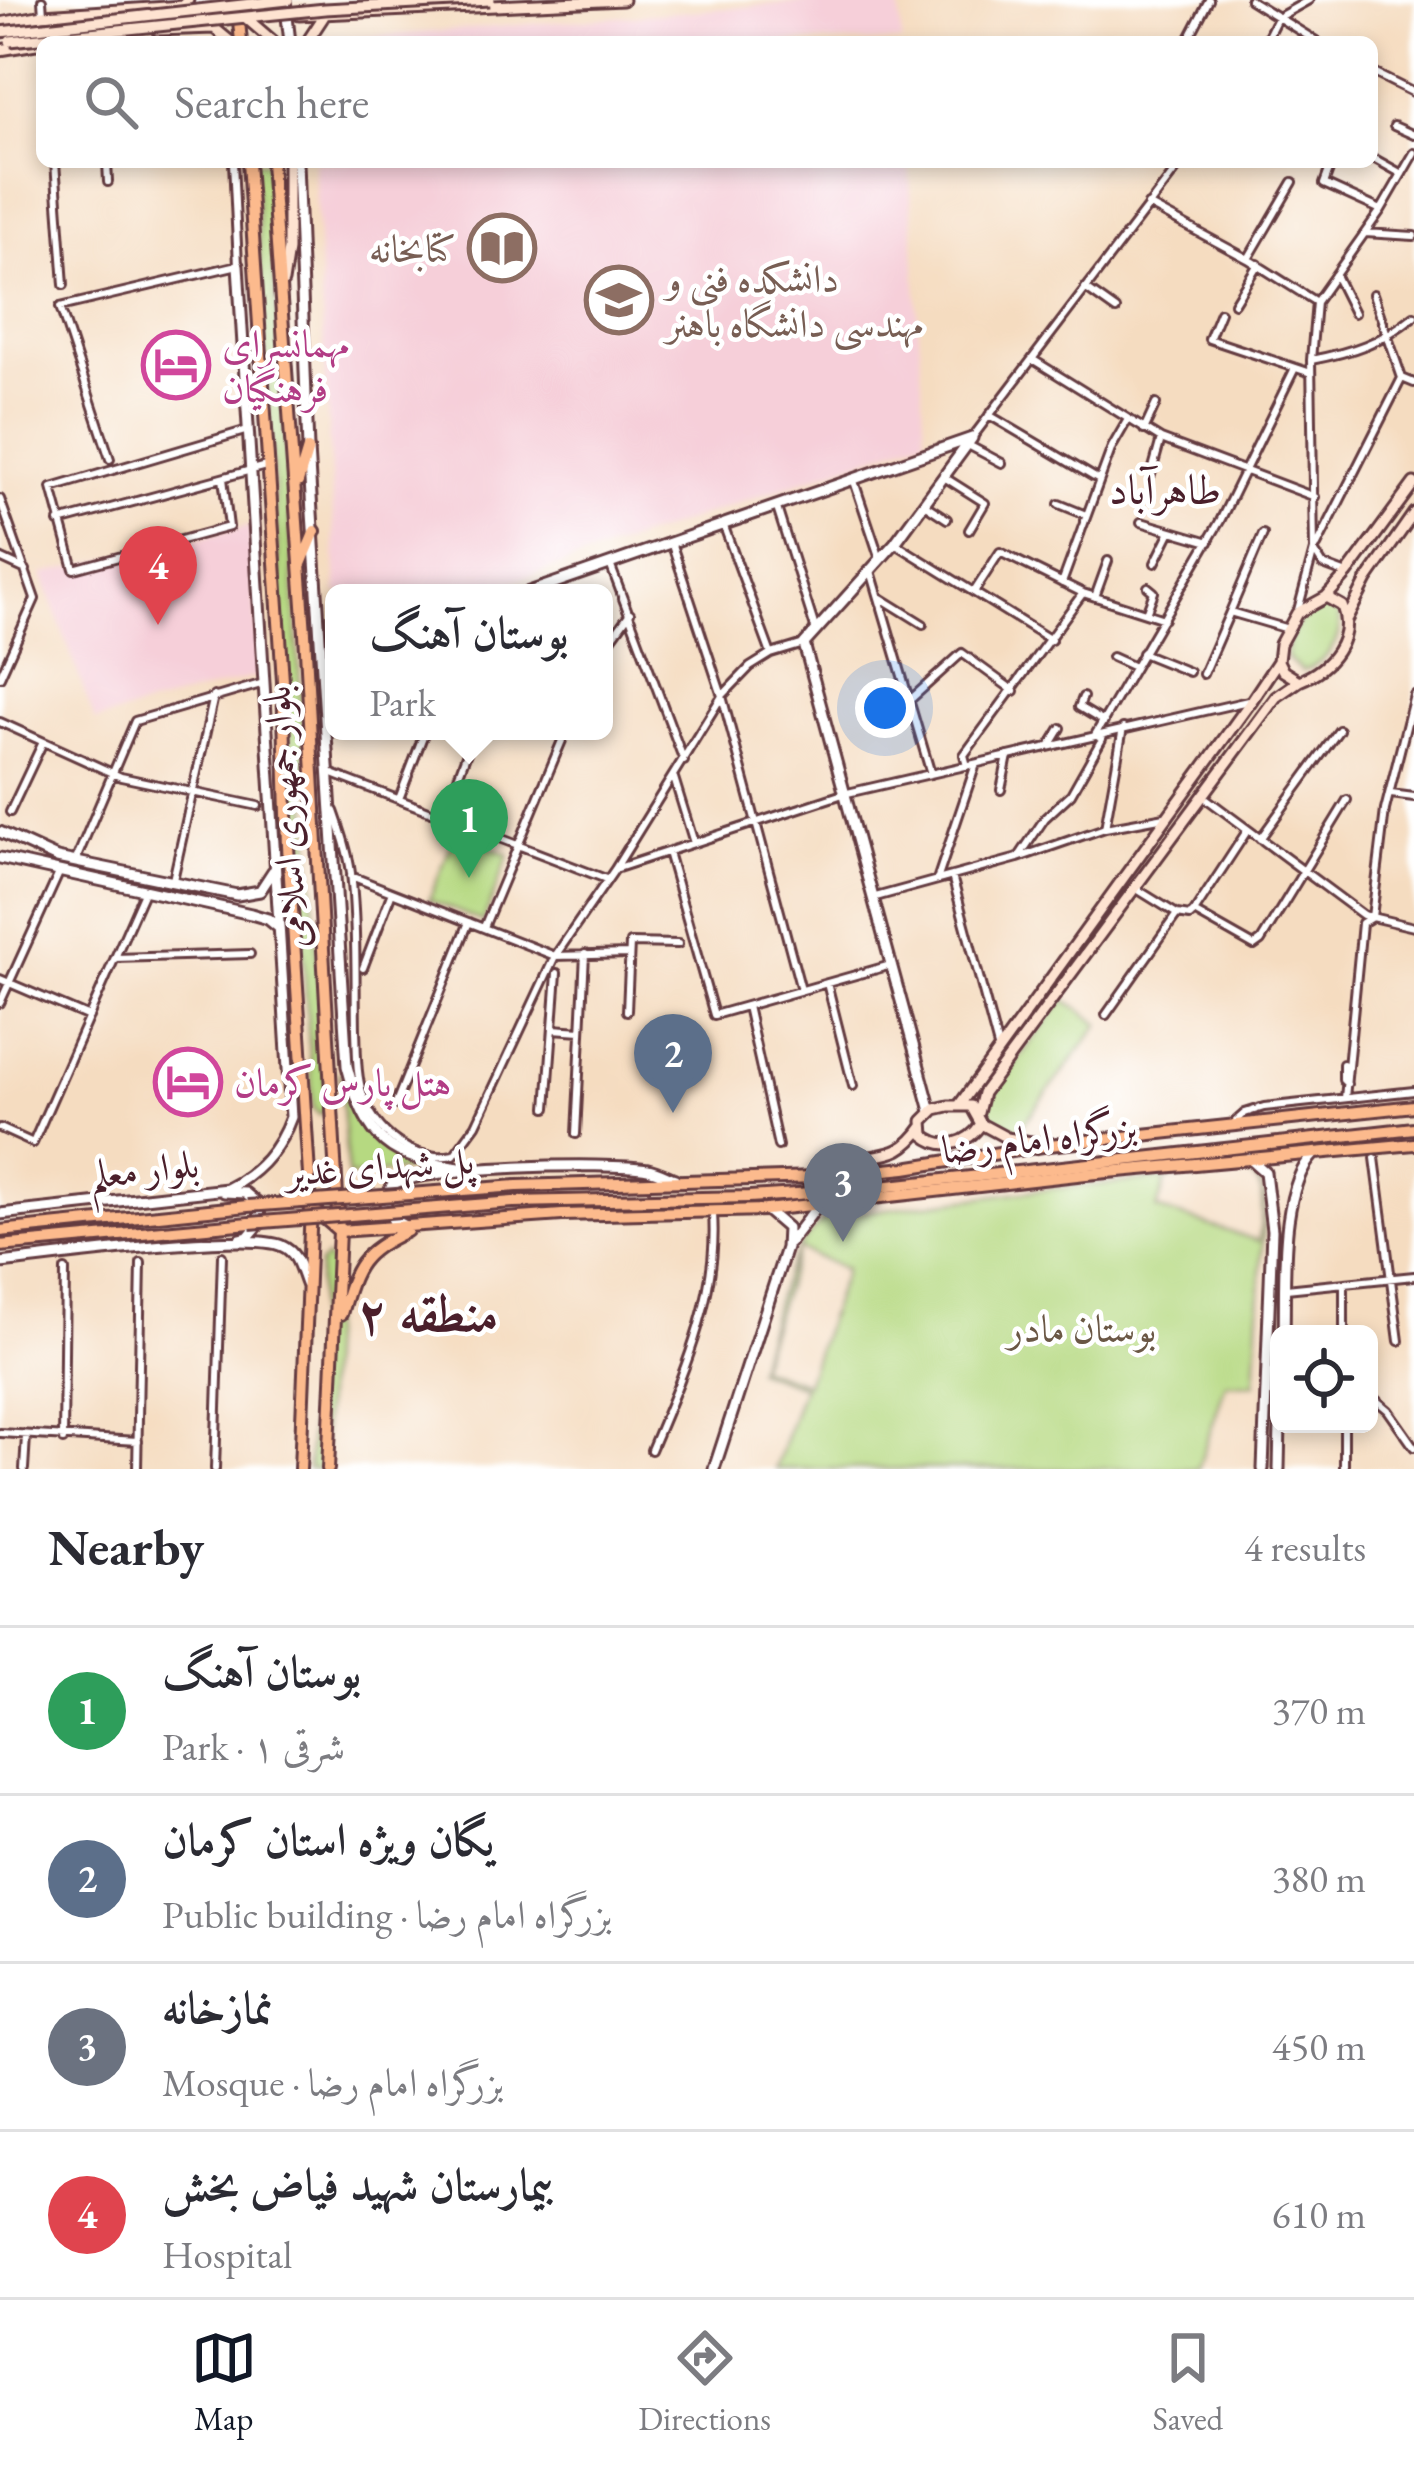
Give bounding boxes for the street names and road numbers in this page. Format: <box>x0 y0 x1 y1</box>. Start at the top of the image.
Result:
street label: بلوار جمهوری اسلامی <box>250 684 320 950</box>
street label: بزرگراه امام رضا <box>939 1101 1141 1184</box>
street label: پل شهدای غدیر <box>280 1134 477 1201</box>
street label: بلوار معلم <box>87 1138 203 1214</box>

